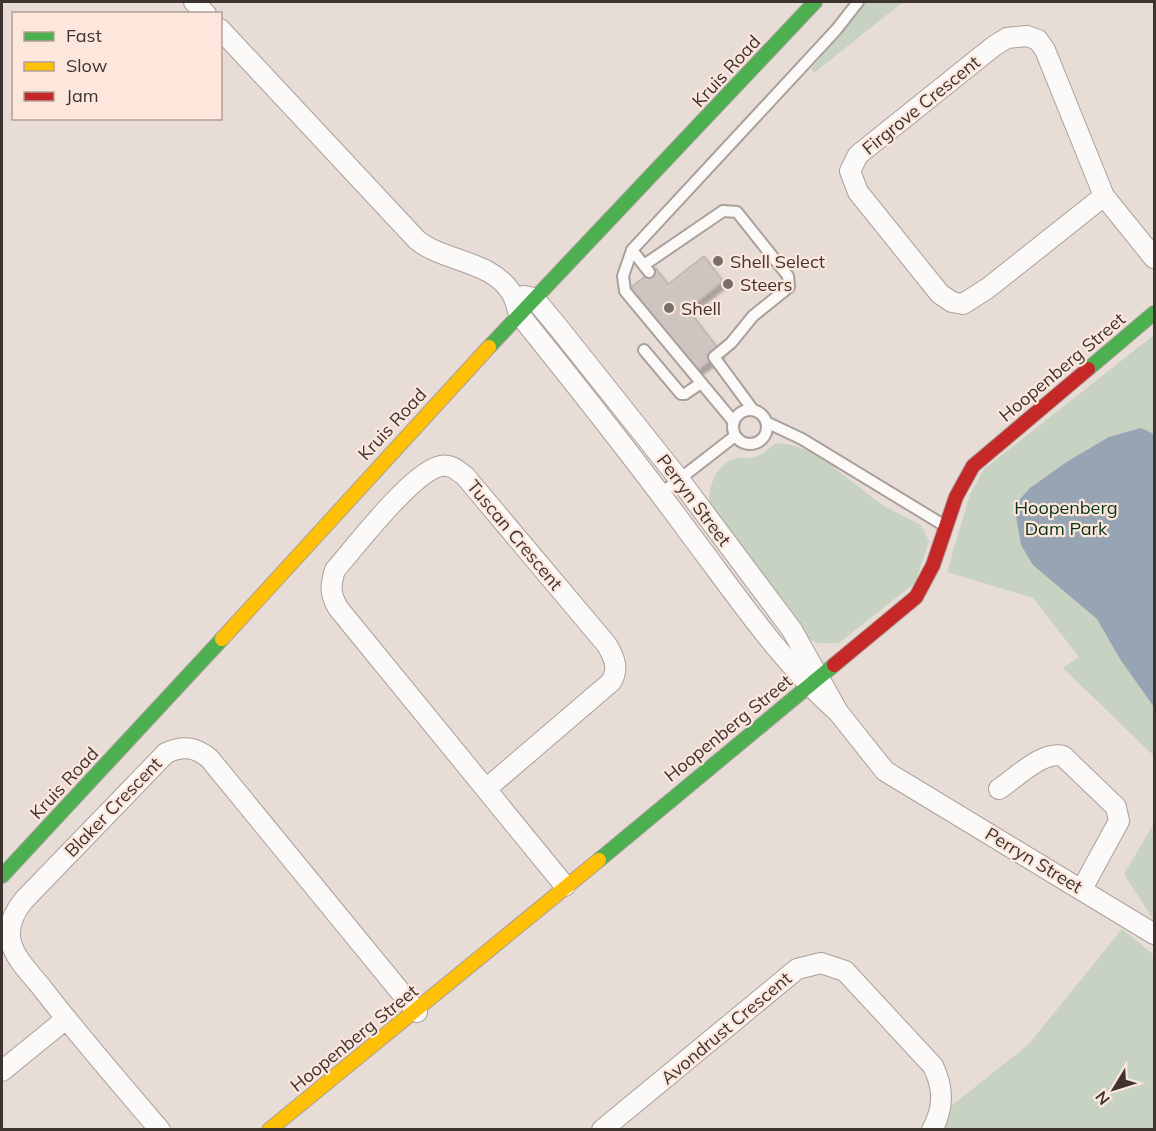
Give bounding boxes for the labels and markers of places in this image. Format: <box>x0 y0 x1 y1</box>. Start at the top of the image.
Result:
place label: Shell Select <box>730 250 825 273</box>
marker: Shell Select <box>711 254 725 268</box>
place label: Steers <box>740 273 792 296</box>
marker: Steers <box>721 277 735 291</box>
place label: Shell <box>681 297 721 320</box>
marker: Shell <box>662 301 676 315</box>

